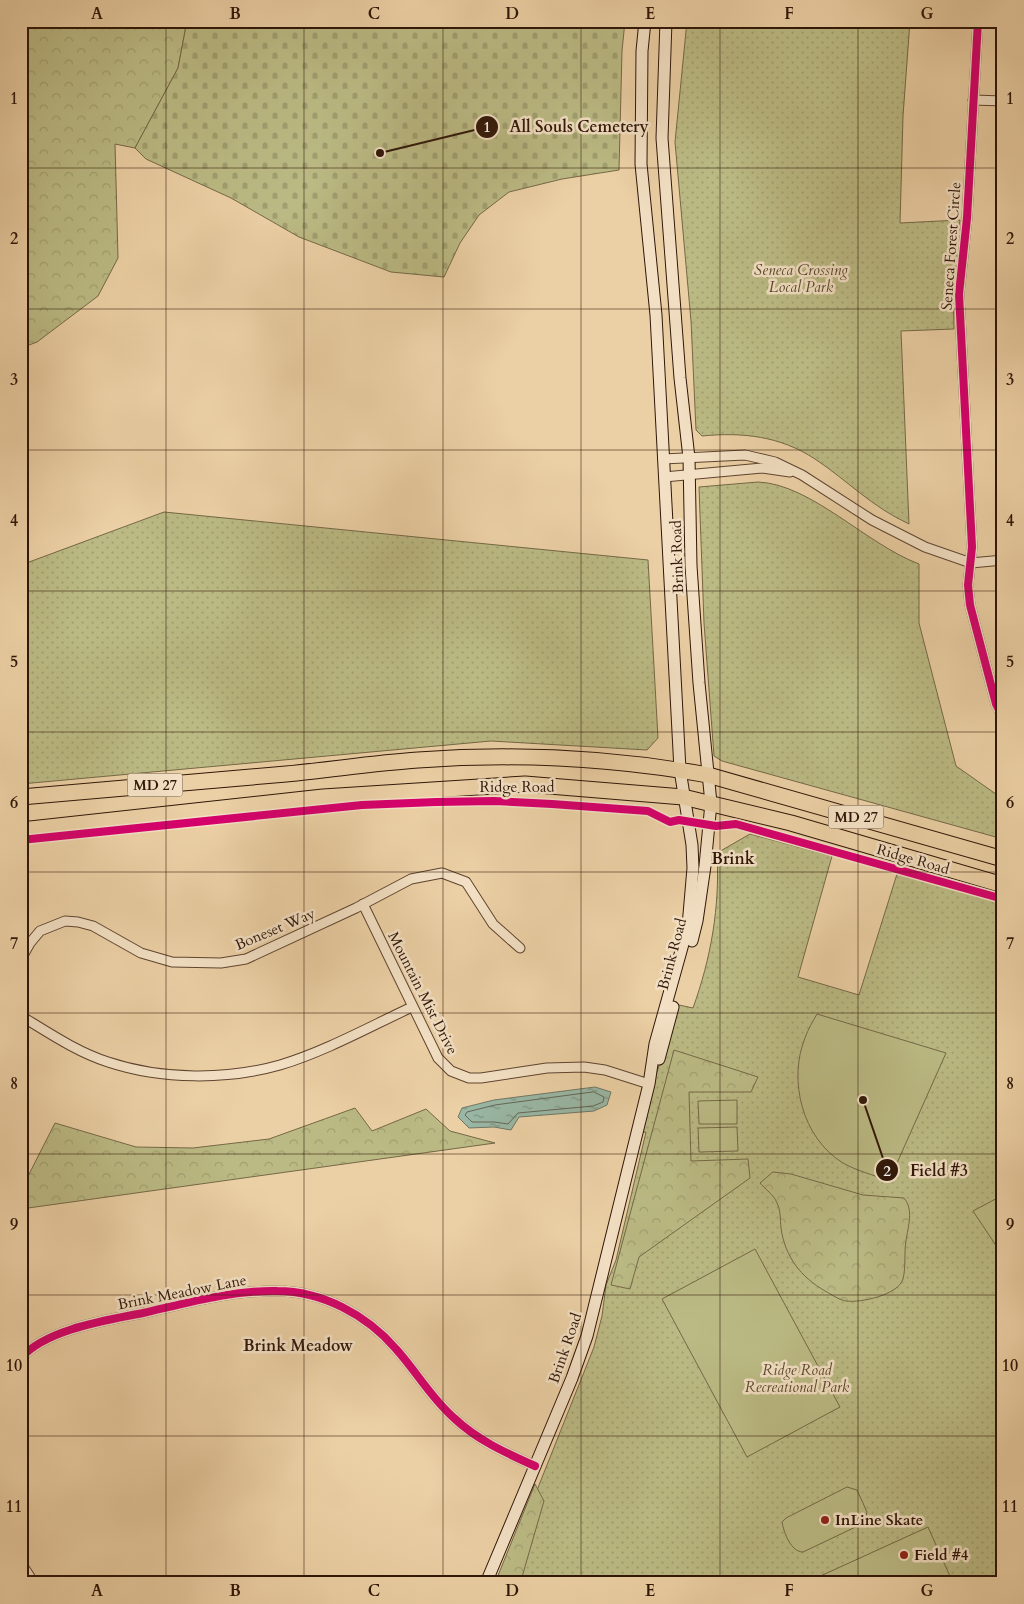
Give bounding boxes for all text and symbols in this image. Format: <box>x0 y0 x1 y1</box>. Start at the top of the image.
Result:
text: A <box>91 3 103 25</box>
text: B <box>229 3 241 25</box>
text: C <box>368 3 380 25</box>
text: D <box>505 3 519 25</box>
text: E <box>645 3 655 25</box>
text: F <box>784 3 794 25</box>
text: G <box>920 3 934 25</box>
text: 1 <box>10 88 18 110</box>
text: 1 <box>1006 88 1014 110</box>
callout: All Souls Cemetery <box>474 111 659 142</box>
text: All Souls Cemetery <box>509 116 649 138</box>
text: 1 <box>483 117 491 137</box>
street label: Seneca Forest Circle <box>937 181 965 311</box>
text: 2 <box>10 228 18 250</box>
text: 2 <box>1006 228 1014 250</box>
park label: Seneca Crossing Local Park <box>754 260 848 297</box>
text: 3 <box>10 369 18 391</box>
text: 3 <box>1006 369 1014 391</box>
text: 4 <box>10 510 18 532</box>
text: 4 <box>1006 510 1014 532</box>
street label: Brink Road <box>666 520 688 594</box>
text: 5 <box>10 651 18 673</box>
text: 5 <box>1006 651 1014 673</box>
road number: MD 27 <box>128 774 182 796</box>
street label: Ridge Road <box>480 777 554 797</box>
text: 6 <box>10 792 18 814</box>
text: 6 <box>1006 792 1014 814</box>
road number: MD 27 <box>828 806 884 829</box>
street label: Ridge Road <box>874 839 952 879</box>
district label: Brink <box>711 848 755 870</box>
street label: Boneset Way <box>232 903 318 955</box>
street label: Brink Road <box>653 916 691 992</box>
street label: Mountain Mist Drive <box>383 928 463 1058</box>
text: 7 <box>10 933 18 955</box>
text: 7 <box>1006 933 1014 955</box>
text: 8 <box>10 1073 18 1095</box>
text: 8 <box>1006 1073 1014 1095</box>
callout: Field #3 <box>875 1155 978 1186</box>
text: Field #3 <box>910 1160 968 1182</box>
text: 2 <box>883 1161 891 1181</box>
text: 9 <box>10 1214 18 1236</box>
text: 9 <box>1006 1214 1014 1236</box>
street label: Brink Meadow Lane <box>116 1270 248 1314</box>
street label: Brink Road <box>544 1310 586 1386</box>
district label: Brink Meadow <box>243 1335 354 1357</box>
text: 10 <box>6 1355 22 1377</box>
text: 10 <box>1002 1355 1018 1377</box>
park label: Ridge Road Recreational Park <box>745 1360 850 1397</box>
text: 11 <box>6 1496 22 1518</box>
text: 11 <box>1002 1496 1018 1518</box>
place label: InLine Skate <box>835 1510 923 1530</box>
marker: InLine Skate <box>819 1514 831 1526</box>
place label: Field #4 <box>914 1545 969 1565</box>
marker: Field #4 <box>898 1549 910 1561</box>
text: A <box>91 1580 103 1602</box>
text: B <box>229 1580 241 1602</box>
text: C <box>368 1580 380 1602</box>
text: D <box>505 1580 519 1602</box>
text: E <box>645 1580 655 1602</box>
text: F <box>784 1580 794 1602</box>
text: G <box>920 1580 934 1602</box>

